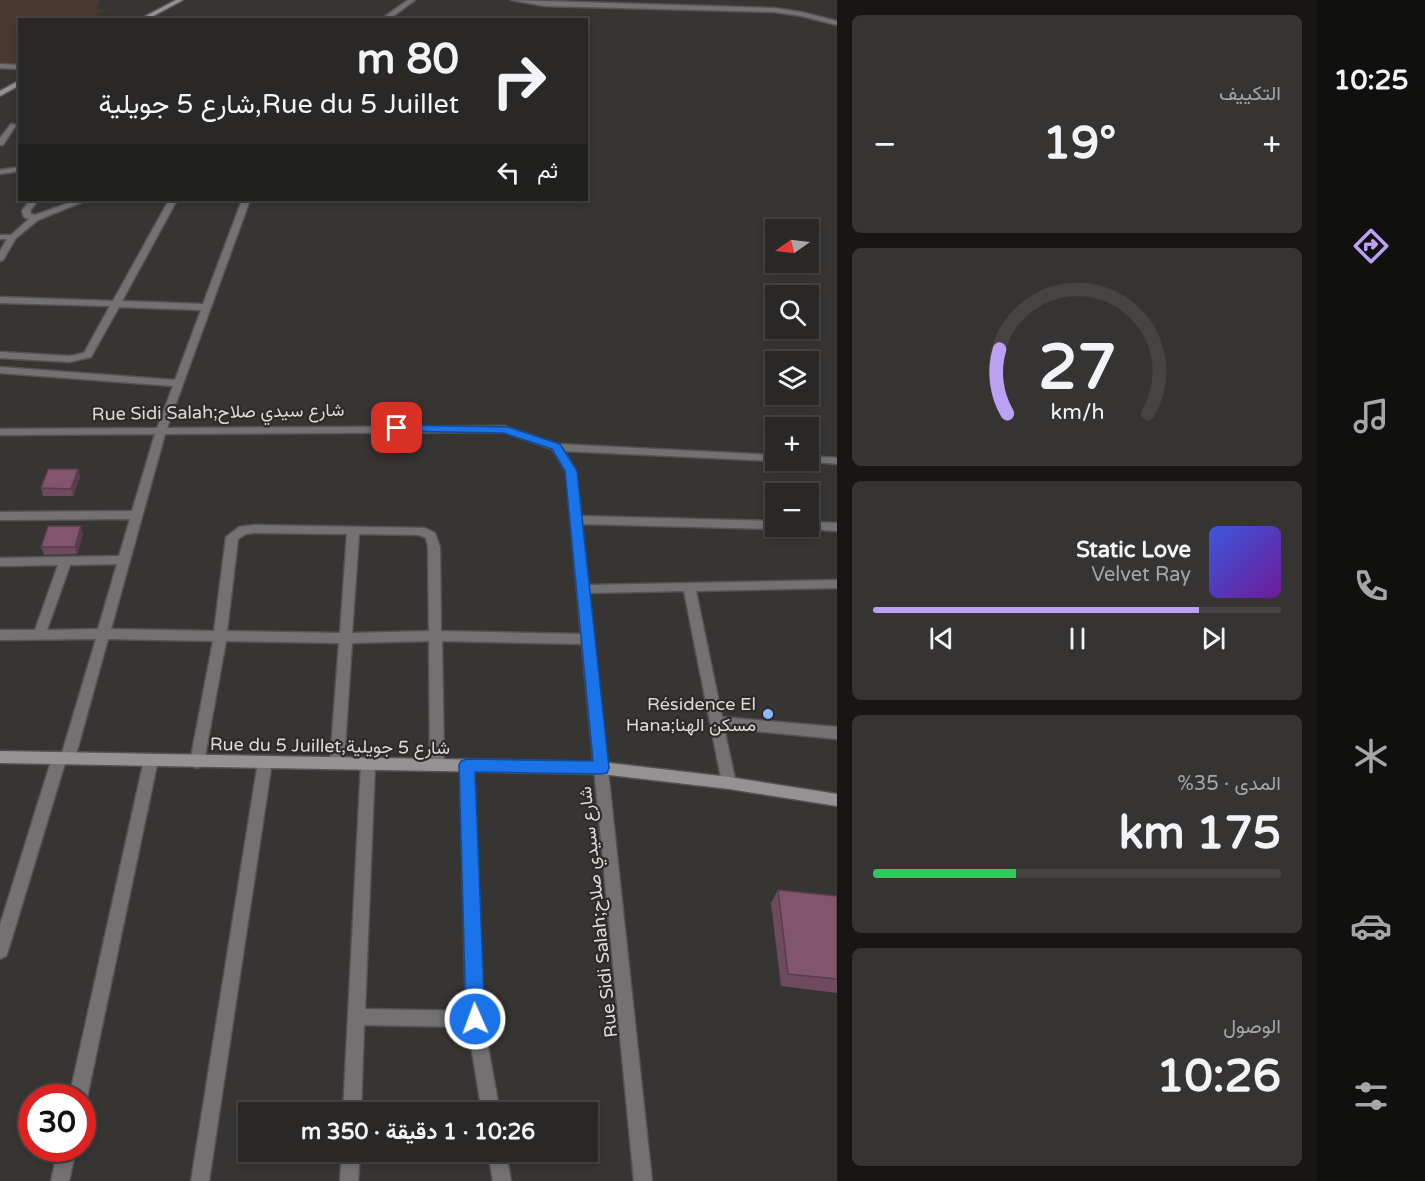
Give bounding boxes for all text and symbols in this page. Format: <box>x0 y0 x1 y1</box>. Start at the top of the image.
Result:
text: 80 m <box>357 34 459 85</box>
icon: right <box>480 42 558 120</box>
text: 10:25 <box>1334 64 1408 97</box>
text: التكييف <box>1219 82 1281 106</box>
text: Rue du 5 Juillet,شارع 5 جويلية <box>99 88 459 121</box>
text: 19° <box>1043 117 1116 171</box>
text: − <box>873 125 897 164</box>
text: + <box>1262 125 1281 164</box>
icon: left <box>492 156 525 189</box>
text: ثم <box>537 158 558 184</box>
north arrow <box>765 219 819 273</box>
map controls <box>765 219 819 537</box>
icon: directions <box>1350 225 1392 267</box>
button: search <box>765 285 819 339</box>
text: 27 <box>1038 331 1116 406</box>
button: layers <box>765 351 819 405</box>
icon: music <box>1350 395 1392 437</box>
street label: Rue Sidi Salah;شارع سيدي صلاح <box>92 399 345 429</box>
text: km/h <box>1050 400 1104 426</box>
pin <box>371 402 422 453</box>
icon: arrive <box>380 411 413 444</box>
button: + <box>765 417 819 471</box>
button: − <box>765 483 819 537</box>
text: Static Love <box>1076 537 1191 563</box>
text: Velvet Ray <box>1091 563 1191 587</box>
icon: phone <box>1350 565 1392 607</box>
icon: previous <box>925 622 958 655</box>
icon: pause <box>1061 622 1094 655</box>
icon: next <box>1197 622 1230 655</box>
place label: Résidence El Hana;مسكن الهنا <box>626 693 756 736</box>
marker: Résidence El Hana;مسكن الهنا <box>761 707 775 721</box>
street label: Rue du 5 Juillet,شارع 5 جويلية <box>210 733 450 760</box>
icon: climate <box>1350 735 1392 777</box>
text: المدى · 35% <box>1177 772 1281 796</box>
street label: Rue Sidi Salah;شارع سيدي صلاح <box>574 785 626 1039</box>
text: 175 km <box>1119 807 1281 861</box>
icon: car <box>1350 905 1392 947</box>
position arrow <box>443 987 507 1051</box>
text: الوصول <box>1223 1015 1281 1039</box>
text: 10:26 <box>1156 1050 1281 1104</box>
icon: filters <box>1350 1075 1392 1117</box>
speed limit sign: 30 <box>18 1084 96 1162</box>
text: 10:26 · 1 دقيقة · 350 m <box>301 1119 535 1145</box>

